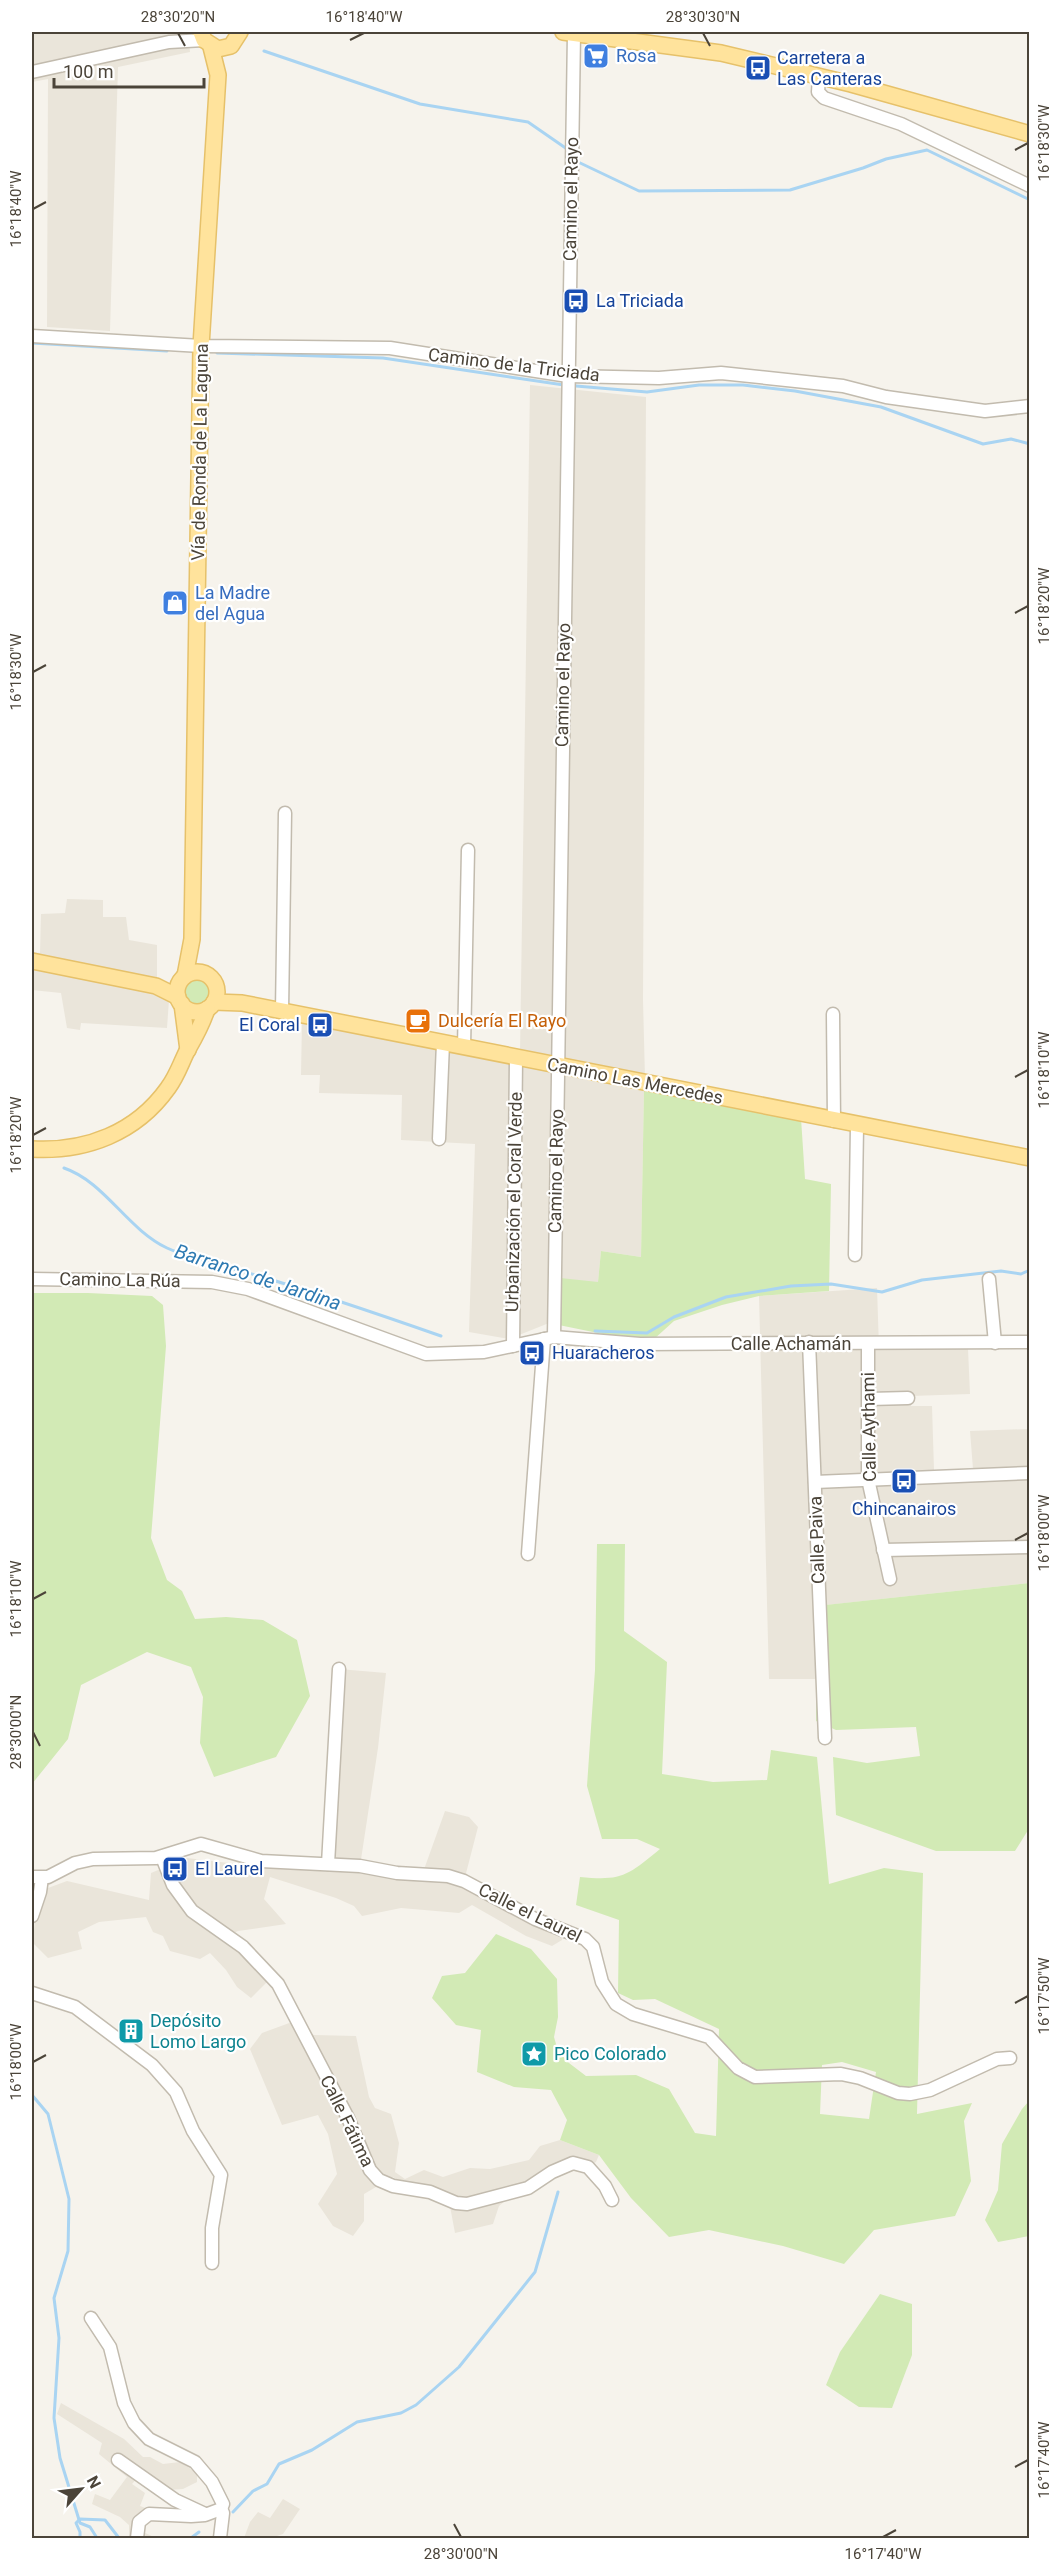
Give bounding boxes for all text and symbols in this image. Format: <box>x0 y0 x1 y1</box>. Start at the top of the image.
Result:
text: 28°30'20"N <box>141 8 215 26</box>
text: 16°18'40"W <box>326 8 402 26</box>
text: 28°30'30"N <box>666 8 740 26</box>
supermarket icon: Rosa <box>581 41 611 71</box>
place label: Rosa <box>616 45 656 66</box>
place label: Carretera a Las Canteras <box>777 47 882 89</box>
scale bar <box>54 51 204 89</box>
bus stop icon: Carretera a Las Canteras <box>743 53 773 83</box>
text: 100 m <box>63 61 114 82</box>
text: 16°18'30"W <box>1035 105 1053 181</box>
street label: Camino el Rayo <box>559 137 582 261</box>
text: 16°18'40"W <box>7 171 25 247</box>
bus stop icon: La Triciada <box>561 286 591 316</box>
place label: La Triciada <box>596 290 684 311</box>
street label: Vía de Ronda de La Laguna <box>187 343 212 561</box>
street label: Camino de la Triciada <box>427 344 601 385</box>
text: 16°18'20"W <box>1035 568 1053 644</box>
place label: La Madre del Agua <box>195 582 270 624</box>
shop icon: La Madre del Agua <box>160 588 190 618</box>
street label: Camino el Rayo <box>551 623 574 747</box>
text: 16°18'30"W <box>7 634 25 710</box>
cafe icon: Dulcería El Rayo <box>403 1006 433 1036</box>
bus stop icon: El Coral <box>305 1010 335 1040</box>
place label: Dulcería El Rayo <box>438 1010 566 1031</box>
place label: El Coral <box>239 1014 300 1035</box>
text: 16°18'10"W <box>1035 1032 1053 1108</box>
street label: Camino Las Mercedes <box>545 1053 725 1108</box>
street label: Urbanización el Coral Verde <box>501 1092 526 1312</box>
text: 16°18'20"W <box>7 1097 25 1173</box>
street label: Camino el Rayo <box>544 1109 567 1233</box>
water label: Barranco de Jardina <box>172 1239 344 1315</box>
street label: Camino La Rúa <box>59 1268 181 1291</box>
street label: Calle Achamán <box>731 1333 851 1354</box>
bus stop icon: Huaracheros <box>517 1338 547 1368</box>
place label: Huaracheros <box>552 1342 654 1363</box>
street label: Calle Aythami <box>857 1372 880 1482</box>
bus stop icon: Chincanairos <box>889 1466 919 1496</box>
text: 16°18'00"W <box>1035 1495 1053 1571</box>
street label: Calle Paiva <box>804 1496 829 1584</box>
place label: Chincanairos <box>852 1498 956 1519</box>
text: 16°18'10"W <box>7 1561 25 1637</box>
text: 28°30'00"N <box>7 1695 25 1769</box>
bus stop icon: El Laurel <box>160 1854 190 1884</box>
place label: El Laurel <box>195 1858 263 1879</box>
street label: Calle el Laurel <box>475 1879 585 1947</box>
text: 16°17'50"W <box>1035 1958 1053 2034</box>
place label: Depósito Lomo Largo <box>150 2010 246 2052</box>
building icon: Depósito Lomo Largo <box>116 2016 146 2046</box>
text: 16°18'00"W <box>7 2024 25 2100</box>
place icon: Pico Colorado <box>519 2039 549 2069</box>
place label: Pico Colorado <box>554 2043 666 2064</box>
street label: Calle Fátima <box>316 2071 379 2170</box>
text: 16°17'40"W <box>1035 2422 1053 2498</box>
north arrow <box>51 2459 111 2519</box>
text: N <box>83 2473 105 2492</box>
text: 28°30'00"N <box>424 2545 498 2563</box>
text: 16°17'40"W <box>845 2545 921 2563</box>

